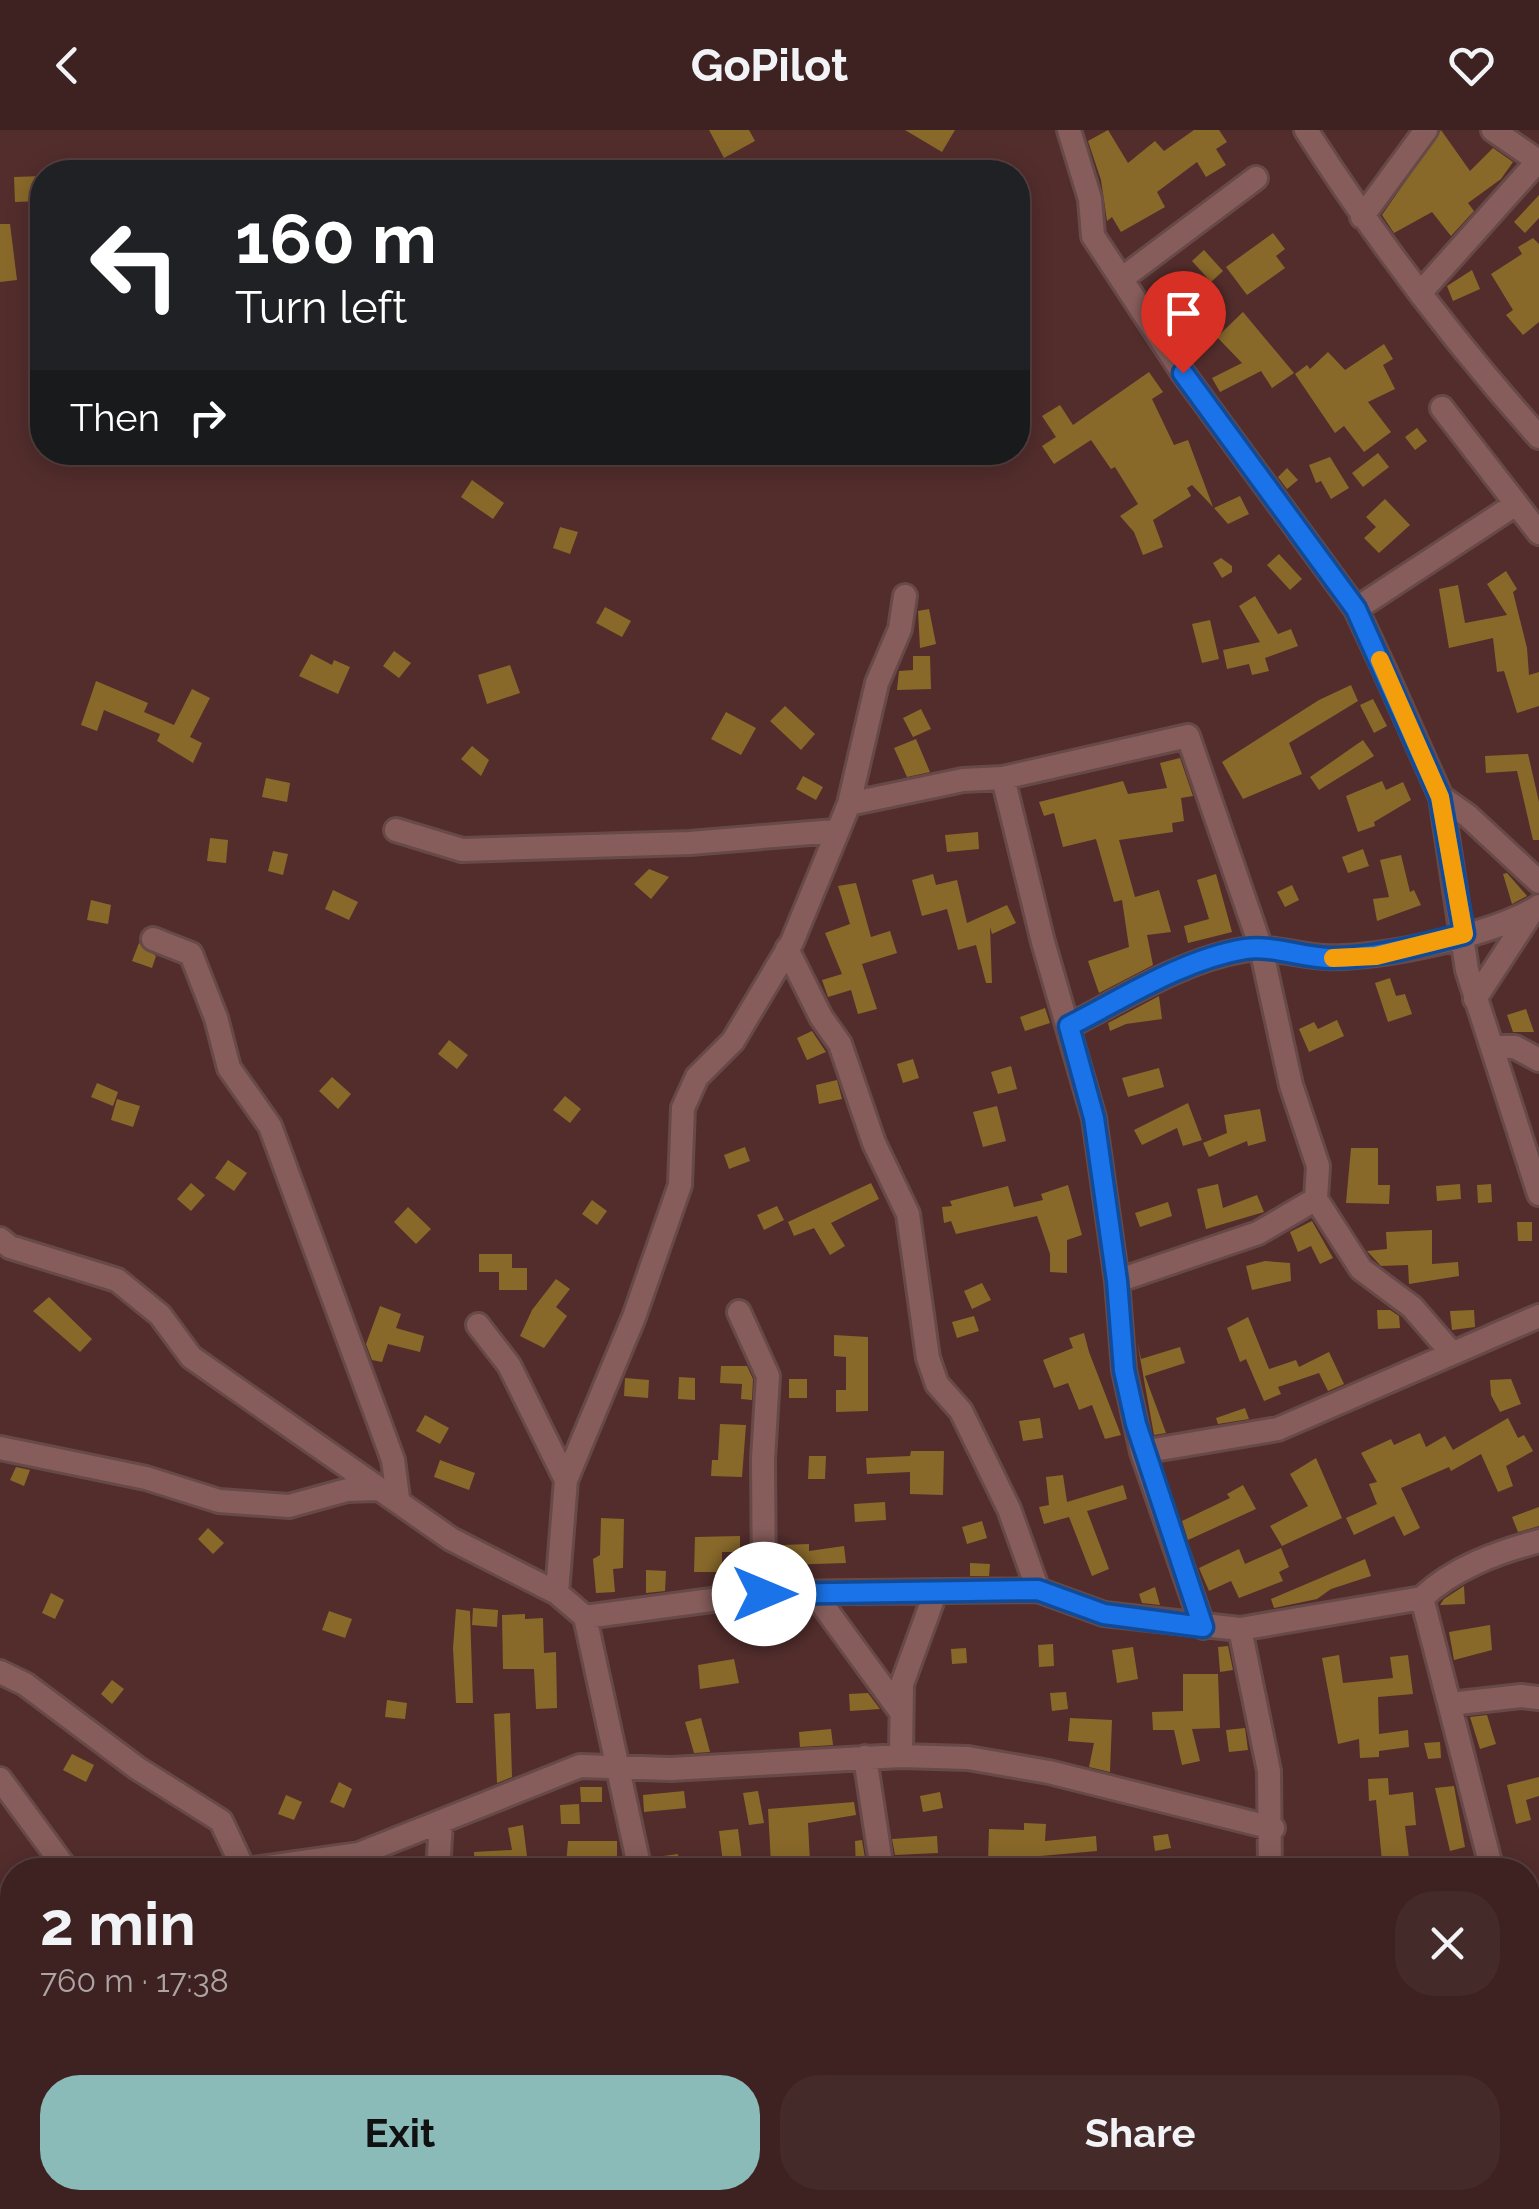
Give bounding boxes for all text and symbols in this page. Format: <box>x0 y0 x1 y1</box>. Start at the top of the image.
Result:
icon: back <box>40 38 95 93</box>
icon: heart <box>1444 38 1499 93</box>
text: GoPilot <box>691 39 848 92</box>
text: 160 m <box>235 197 437 279</box>
icon: left <box>70 200 200 330</box>
pin <box>1141 271 1226 374</box>
text: Turn left <box>235 281 407 334</box>
icon: arrive <box>1156 286 1211 341</box>
icon: right <box>180 390 235 445</box>
text: Then <box>70 395 160 440</box>
position arrow <box>712 1542 816 1646</box>
text: 2 min <box>40 1889 196 1959</box>
button: close <box>1395 1891 1500 1996</box>
text: 760 m · 17:38 <box>40 1962 229 1999</box>
button: Exit <box>40 2075 760 2190</box>
button: Share <box>780 2075 1500 2190</box>

